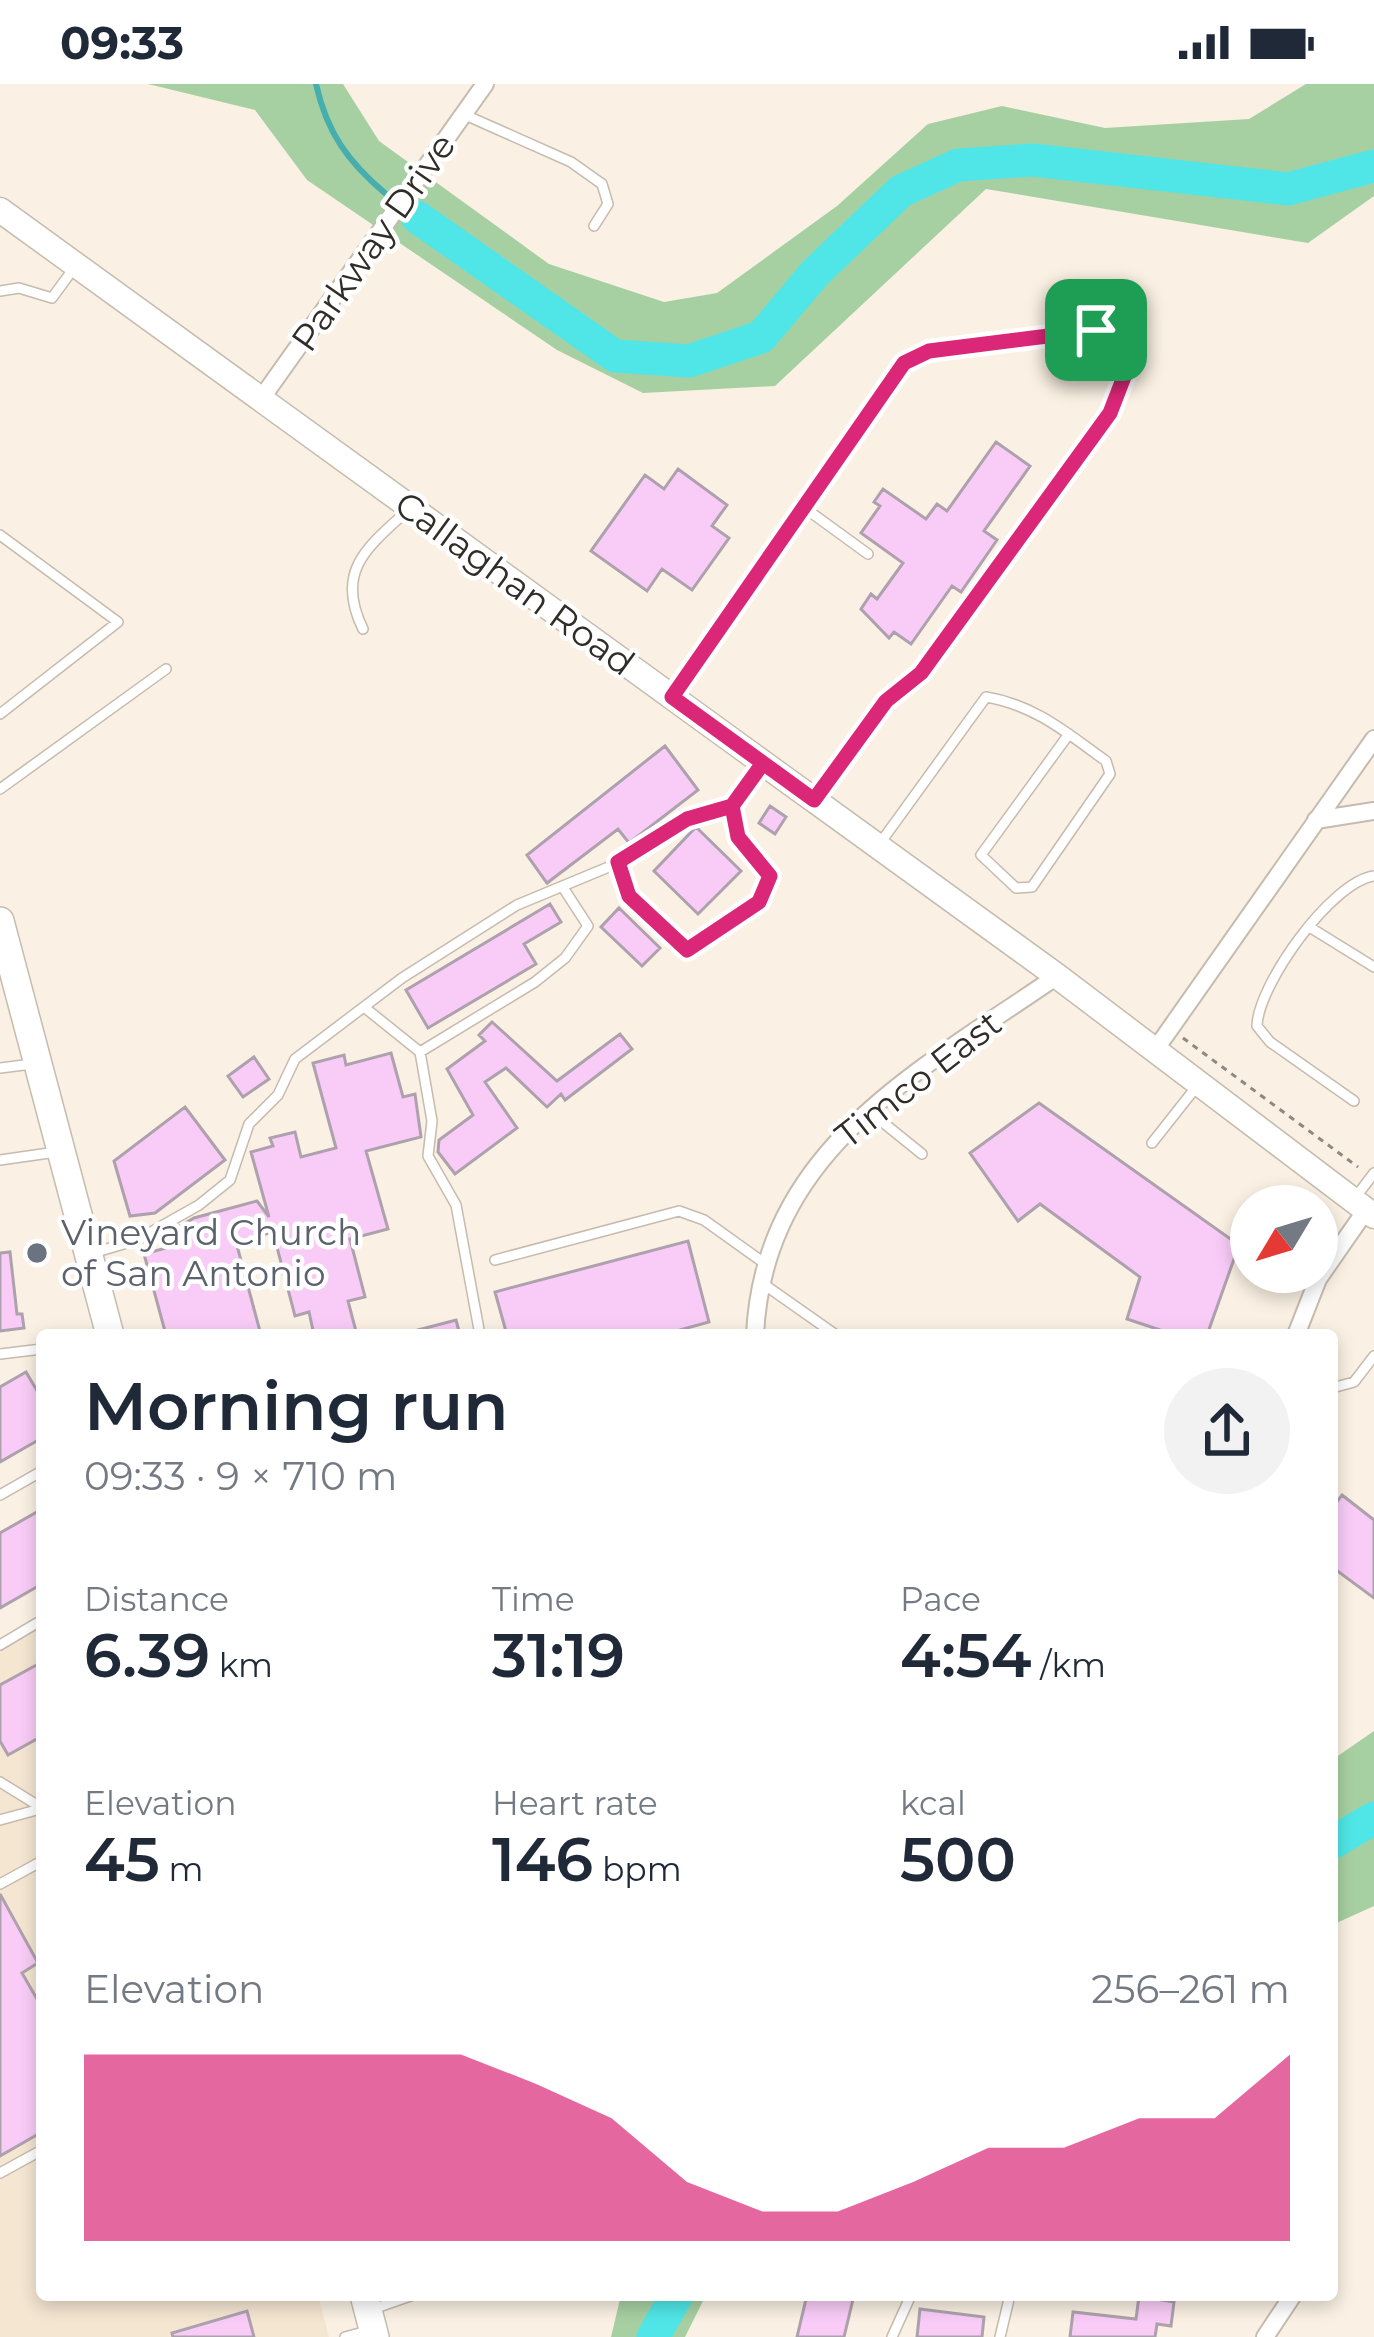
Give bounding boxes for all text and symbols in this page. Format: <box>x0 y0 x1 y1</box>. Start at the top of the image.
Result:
text: 09:33 <box>60 15 184 70</box>
street label: Parkway Drive <box>282 125 464 359</box>
pin <box>1045 279 1147 381</box>
icon: arrive <box>1063 297 1129 363</box>
street label: Callaghan Road <box>387 481 643 685</box>
street label: Timco East <box>827 1001 1009 1157</box>
north arrow <box>1230 1185 1338 1293</box>
map controls <box>1230 1185 1338 1293</box>
place label: Vineyard Church of San Antonio <box>61 1210 361 1295</box>
marker: Vineyard Church of San Antonio <box>24 1240 50 1266</box>
text: Morning run <box>84 1366 508 1447</box>
button: share <box>1164 1368 1290 1494</box>
text: 09:33 · 9 × 710 m <box>84 1452 397 1500</box>
text: Distance <box>84 1579 229 1619</box>
text: Time <box>492 1579 575 1619</box>
text: Pace <box>900 1579 981 1619</box>
text: 6.39 <box>84 1619 210 1692</box>
text: 31:19 <box>492 1619 625 1692</box>
text: 4:54 <box>900 1619 1032 1692</box>
text: km <box>210 1645 273 1685</box>
text: /km <box>1032 1645 1106 1685</box>
text: Elevation <box>84 1783 237 1823</box>
text: Heart rate <box>492 1783 658 1823</box>
text: kcal <box>900 1783 966 1823</box>
text: 45 <box>84 1823 160 1896</box>
text: 146 <box>492 1823 593 1896</box>
text: 500 <box>900 1823 1016 1896</box>
text: m <box>160 1849 203 1889</box>
text: bpm <box>593 1849 682 1889</box>
text: Elevation <box>84 1965 264 2013</box>
text: 256–261 m <box>1091 1965 1290 2013</box>

